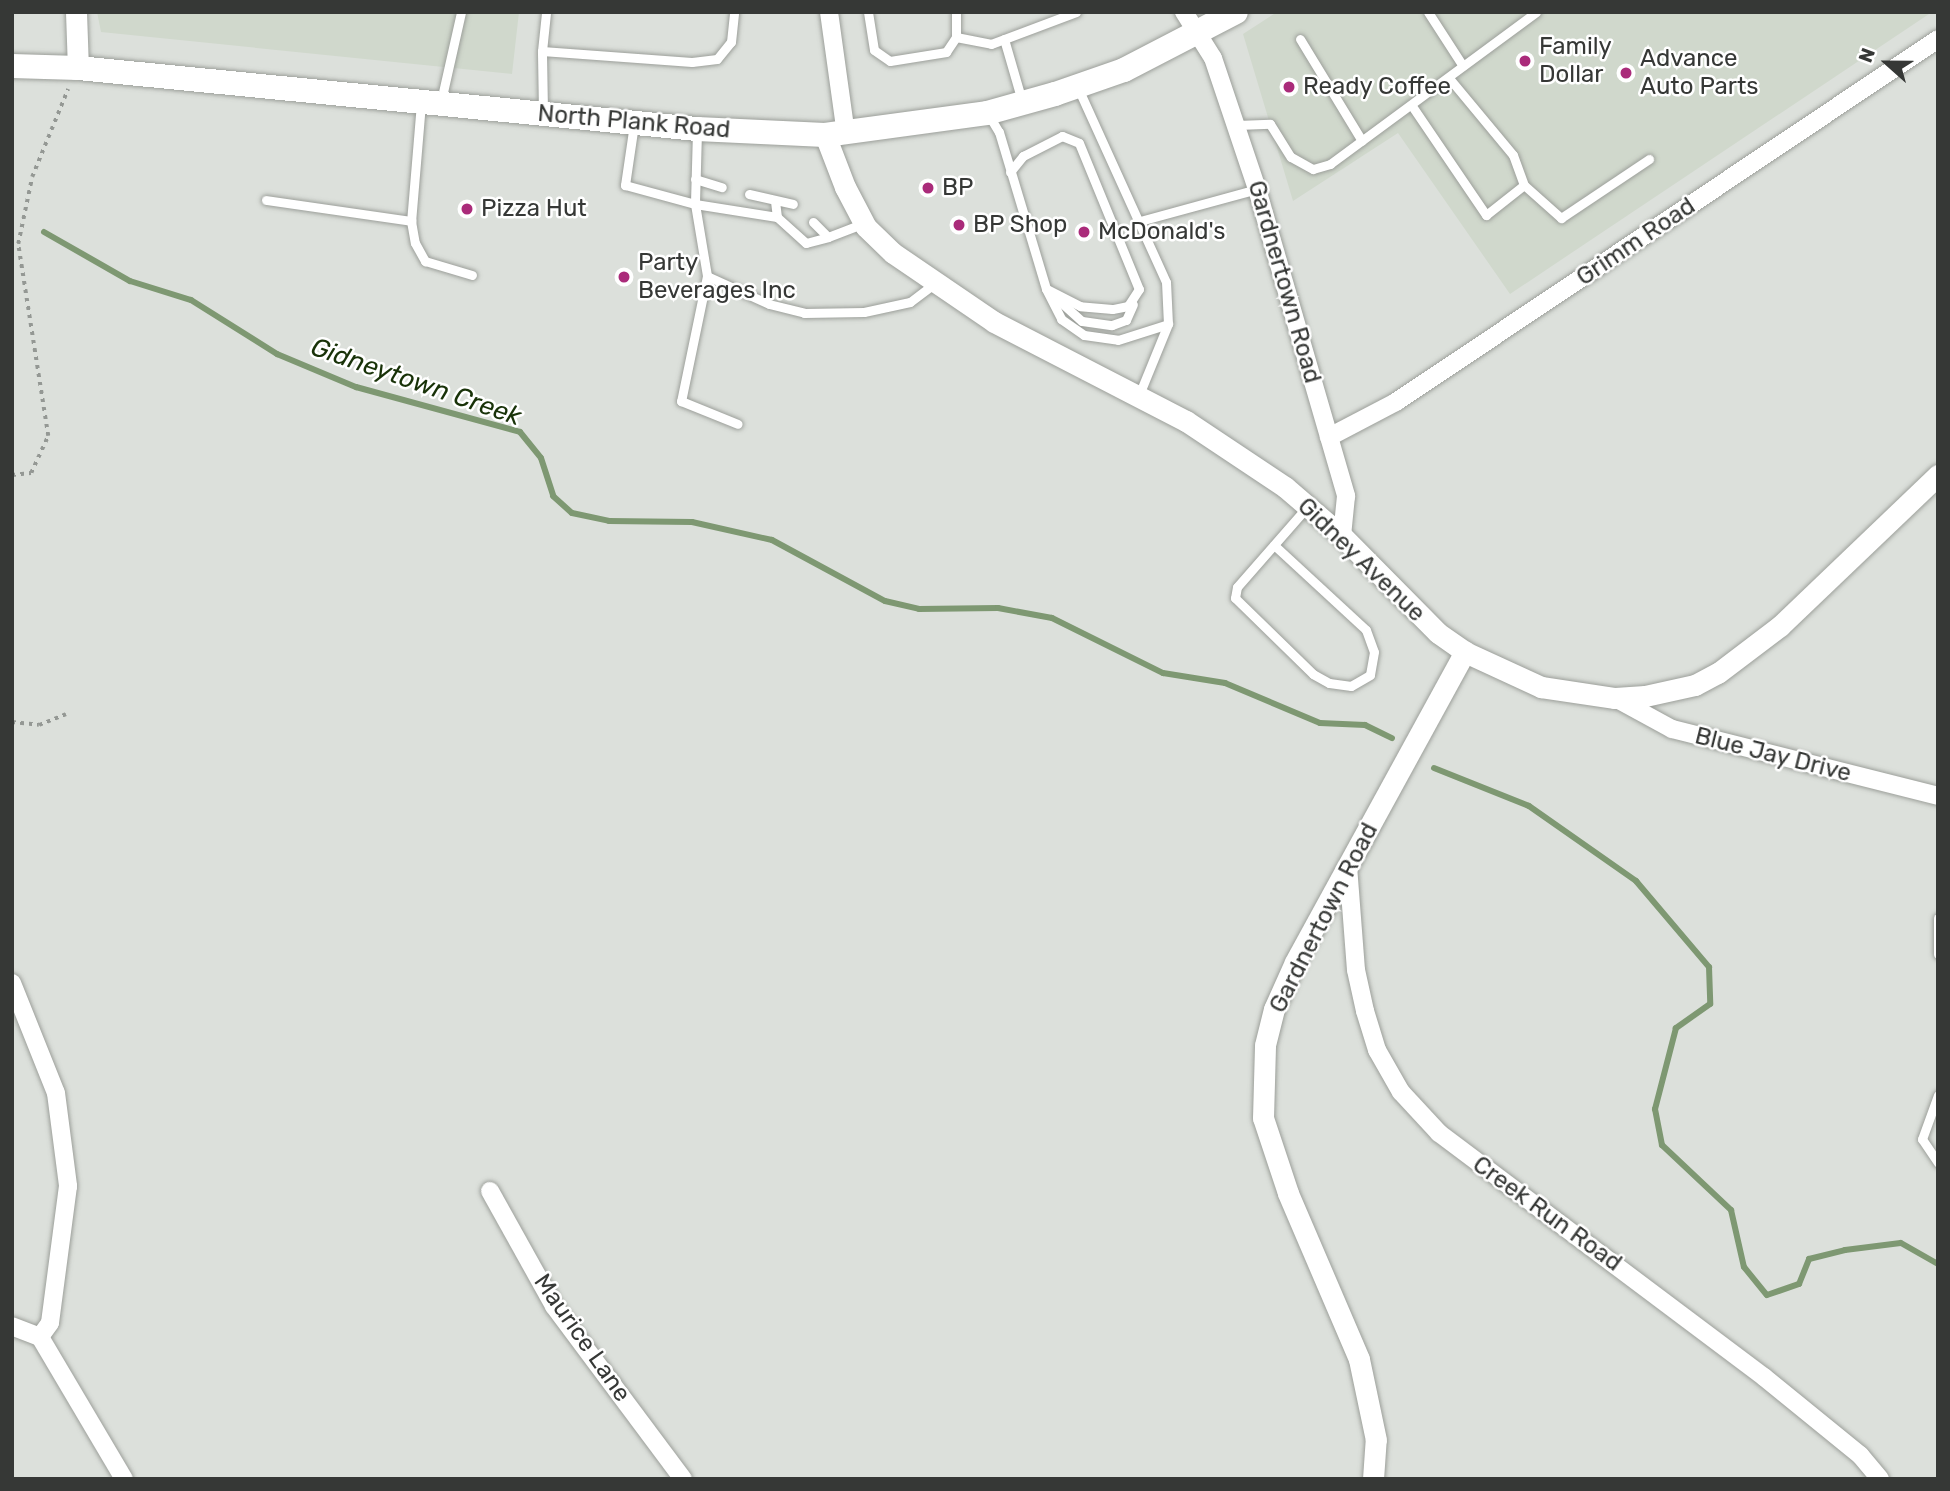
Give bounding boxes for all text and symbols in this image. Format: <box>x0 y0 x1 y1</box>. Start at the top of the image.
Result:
north arrow <box>1852 28 1922 98</box>
place label: Family Dollar <box>1539 33 1612 89</box>
place label: Advance Auto Parts <box>1640 45 1759 101</box>
text: N <box>1854 45 1880 66</box>
marker: Family Dollar <box>1517 53 1533 69</box>
marker: Advance Auto Parts <box>1618 65 1634 81</box>
place label: Ready Coffee <box>1303 73 1452 101</box>
marker: Ready Coffee <box>1281 79 1297 95</box>
street label: North Plank Road <box>536 99 732 145</box>
place label: BP <box>942 174 973 202</box>
street label: Gardnertown Road <box>1241 177 1327 387</box>
marker: BP <box>920 180 936 196</box>
street label: Grimm Road <box>1571 192 1701 292</box>
place label: Pizza Hut <box>481 195 587 223</box>
marker: Pizza Hut <box>459 201 475 217</box>
place label: BP Shop <box>973 211 1068 239</box>
marker: BP Shop <box>951 217 967 233</box>
place label: McDonald's <box>1098 218 1225 246</box>
marker: McDonald's <box>1076 224 1092 240</box>
place label: Party Beverages Inc <box>638 249 796 305</box>
marker: Party Beverages Inc <box>616 269 632 285</box>
water label: Gidneytown Creek <box>307 331 525 433</box>
street label: Gidney Avenue <box>1291 492 1431 628</box>
street label: Blue Jay Drive <box>1692 722 1854 788</box>
street label: Gardnertown Road <box>1264 818 1384 1018</box>
street label: Creek Run Road <box>1467 1150 1627 1278</box>
street label: Maurice Lane <box>527 1269 637 1407</box>

